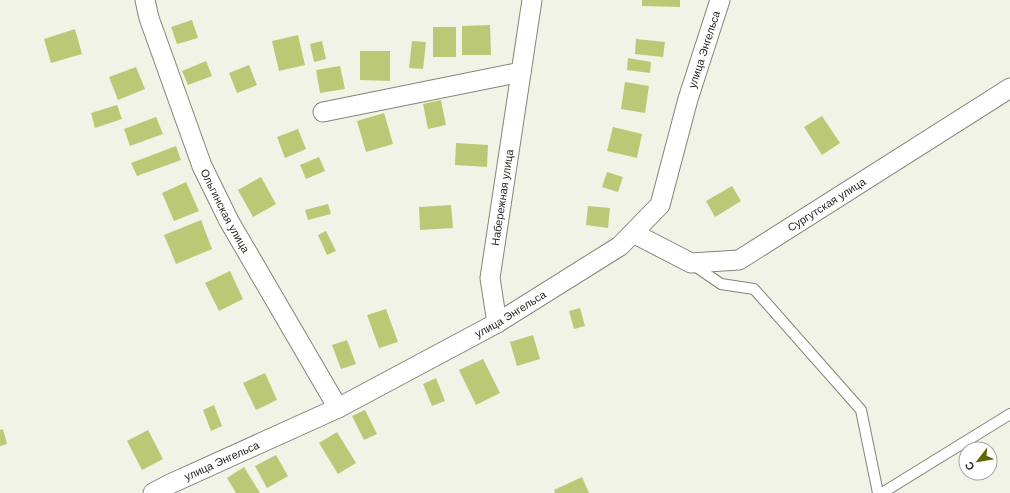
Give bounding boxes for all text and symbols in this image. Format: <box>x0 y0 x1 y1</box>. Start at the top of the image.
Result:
street label: улица Энгельса <box>686 8 722 90</box>
street label: Набережная улица <box>489 148 516 247</box>
street label: Ольгинская улица <box>198 167 253 255</box>
street label: Сургутская улица <box>785 175 868 234</box>
street label: улица Энгельса <box>473 288 549 340</box>
street label: улица Энгельса <box>183 438 262 483</box>
north arrow <box>958 441 998 481</box>
text: С <box>962 460 977 473</box>

